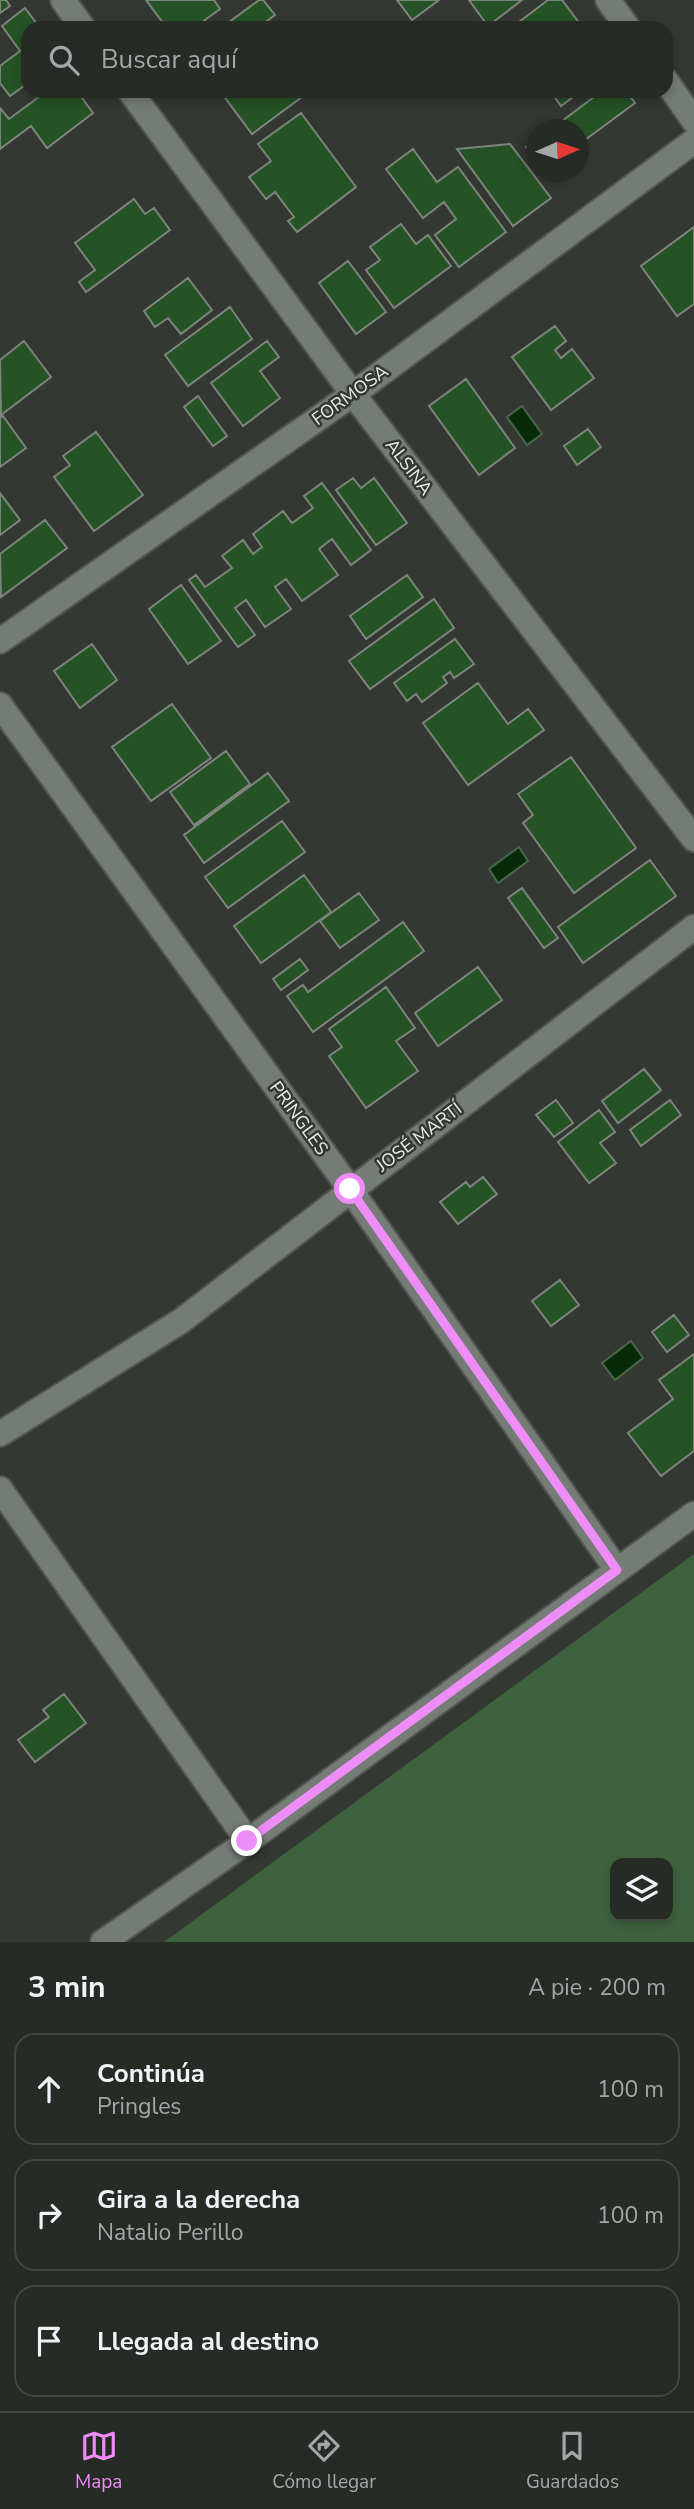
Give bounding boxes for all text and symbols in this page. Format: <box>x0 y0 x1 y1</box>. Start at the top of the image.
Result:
search box <box>21 21 673 98</box>
icon: search <box>45 41 83 79</box>
text: Buscar aquí <box>101 42 237 77</box>
north arrow <box>526 119 589 182</box>
street label: FORMOSA <box>307 359 393 431</box>
street label: ALSINA <box>380 434 438 500</box>
street label: PRINGLES <box>264 1076 334 1160</box>
street label: JOSÉ MARTÍ <box>370 1096 468 1178</box>
route start <box>334 1173 365 1204</box>
route end <box>231 1825 262 1856</box>
map controls <box>610 1858 673 1921</box>
button: layers <box>610 1858 673 1921</box>
text: 3 min <box>28 1967 106 2008</box>
text: A pie · 200 m <box>528 1972 666 2003</box>
text: Continúa <box>97 2056 205 2091</box>
icon: ahead <box>30 2070 68 2108</box>
text: 100 m <box>597 2074 664 2105</box>
text: Pringles <box>97 2091 181 2122</box>
text: Gira a la derecha <box>97 2182 300 2217</box>
icon: right <box>30 2196 68 2234</box>
text: 100 m <box>597 2200 664 2231</box>
text: Natalio Perillo <box>97 2217 243 2248</box>
icon: arrive <box>30 2322 68 2360</box>
text: Llegada al destino <box>97 2324 319 2359</box>
tab: Mapa <box>75 2427 122 2495</box>
tab: Cómo llegar <box>272 2427 376 2495</box>
tab: Guardados <box>526 2427 619 2495</box>

